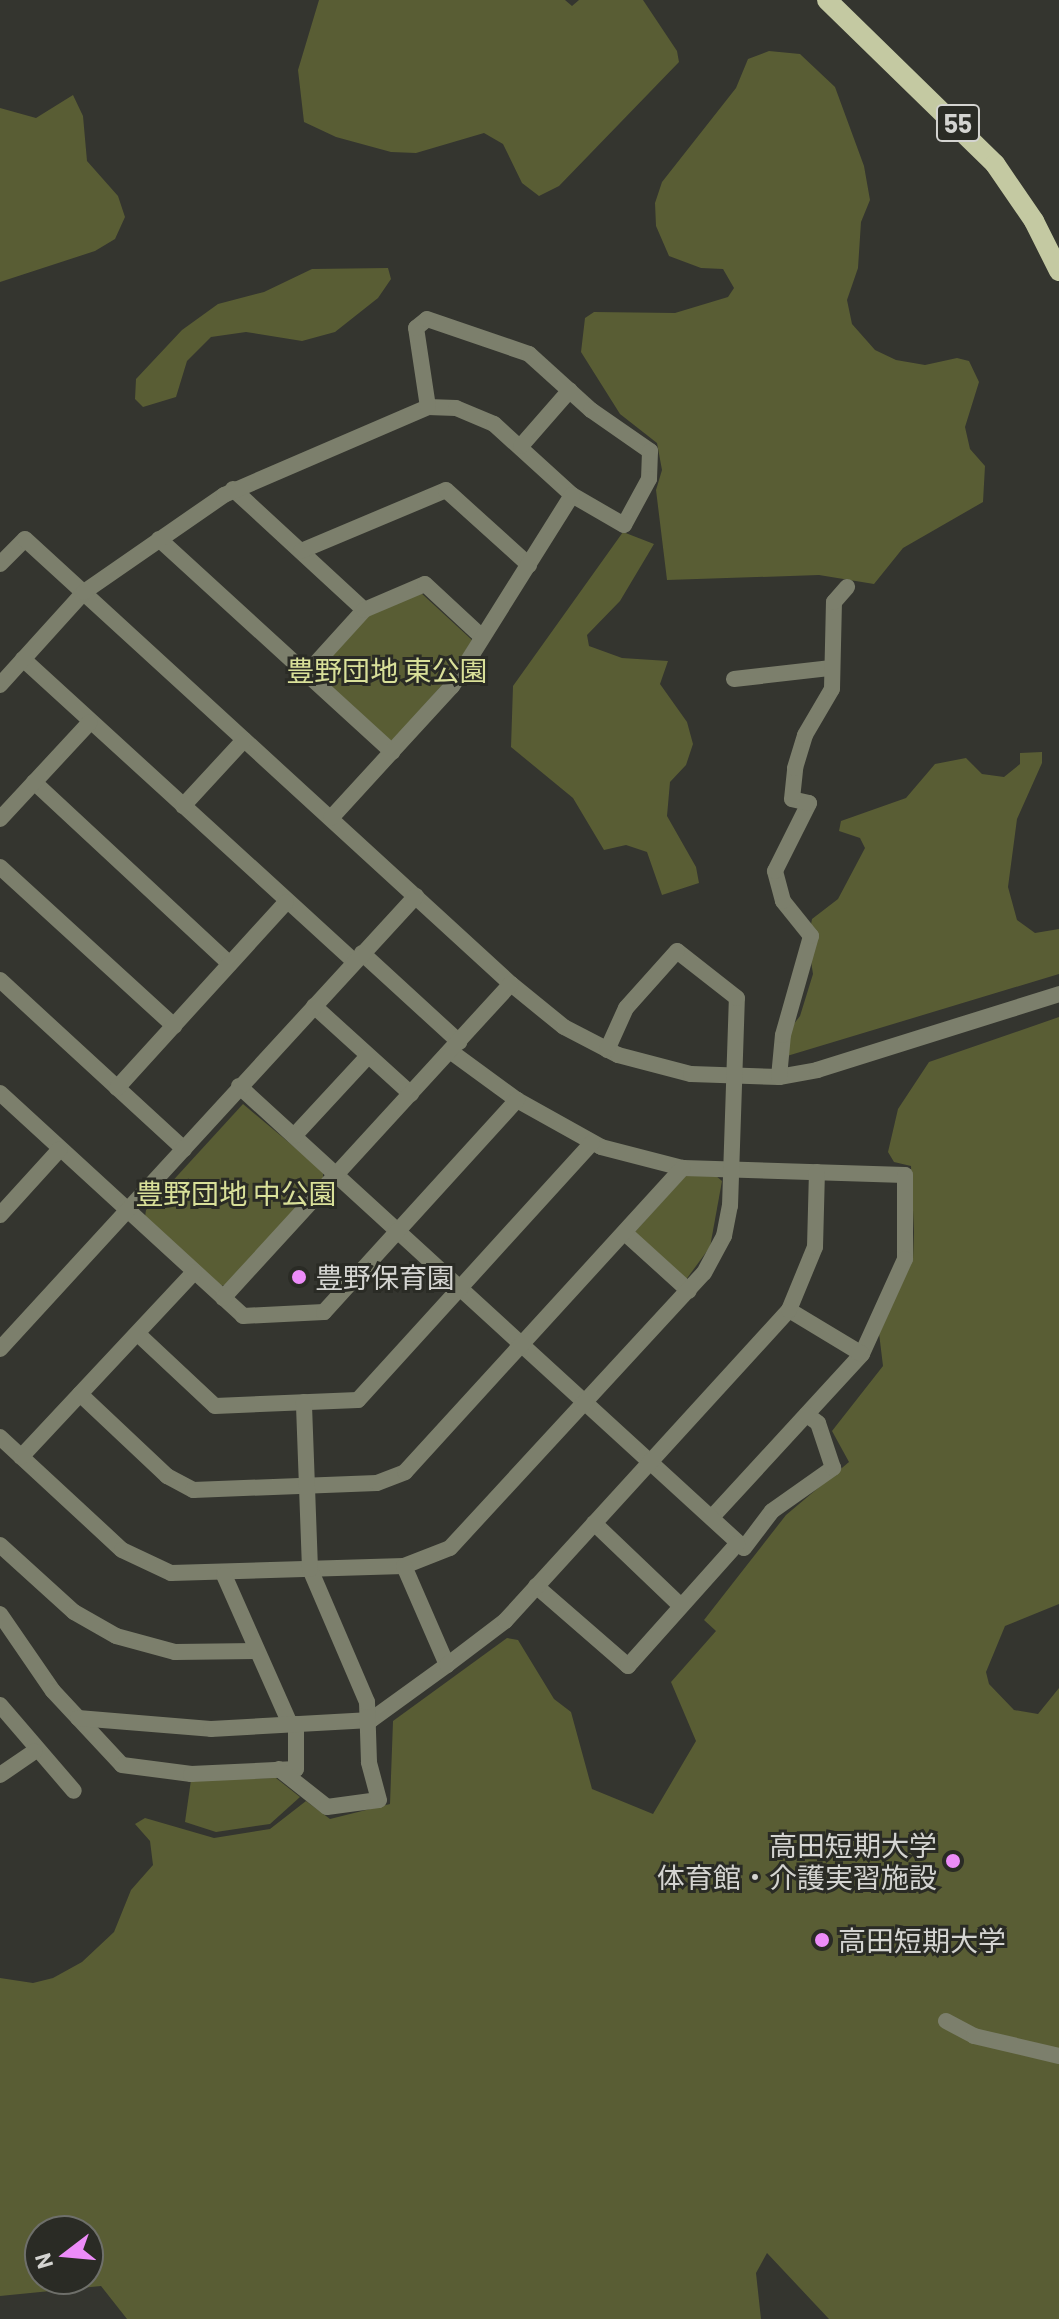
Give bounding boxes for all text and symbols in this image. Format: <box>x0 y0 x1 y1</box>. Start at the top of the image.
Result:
road number: 55 <box>934 101 982 145</box>
park label: 豊野団地 東公園 <box>286 653 488 687</box>
park label: 豊野団地 中公園 <box>135 1176 337 1210</box>
place label: 豊野保育園 <box>315 1260 455 1294</box>
marker: 豊野保育園 <box>290 1268 308 1286</box>
place label: 高田短期大学 体育館・介護実習施設 <box>657 1828 937 1894</box>
marker: 高田短期大学 体育館・介護実習施設 <box>944 1852 962 1870</box>
place label: 高田短期大学 <box>838 1923 1006 1957</box>
marker: 高田短期大学 <box>813 1931 831 1949</box>
north arrow <box>24 2215 104 2295</box>
text: N <box>28 2250 57 2272</box>

